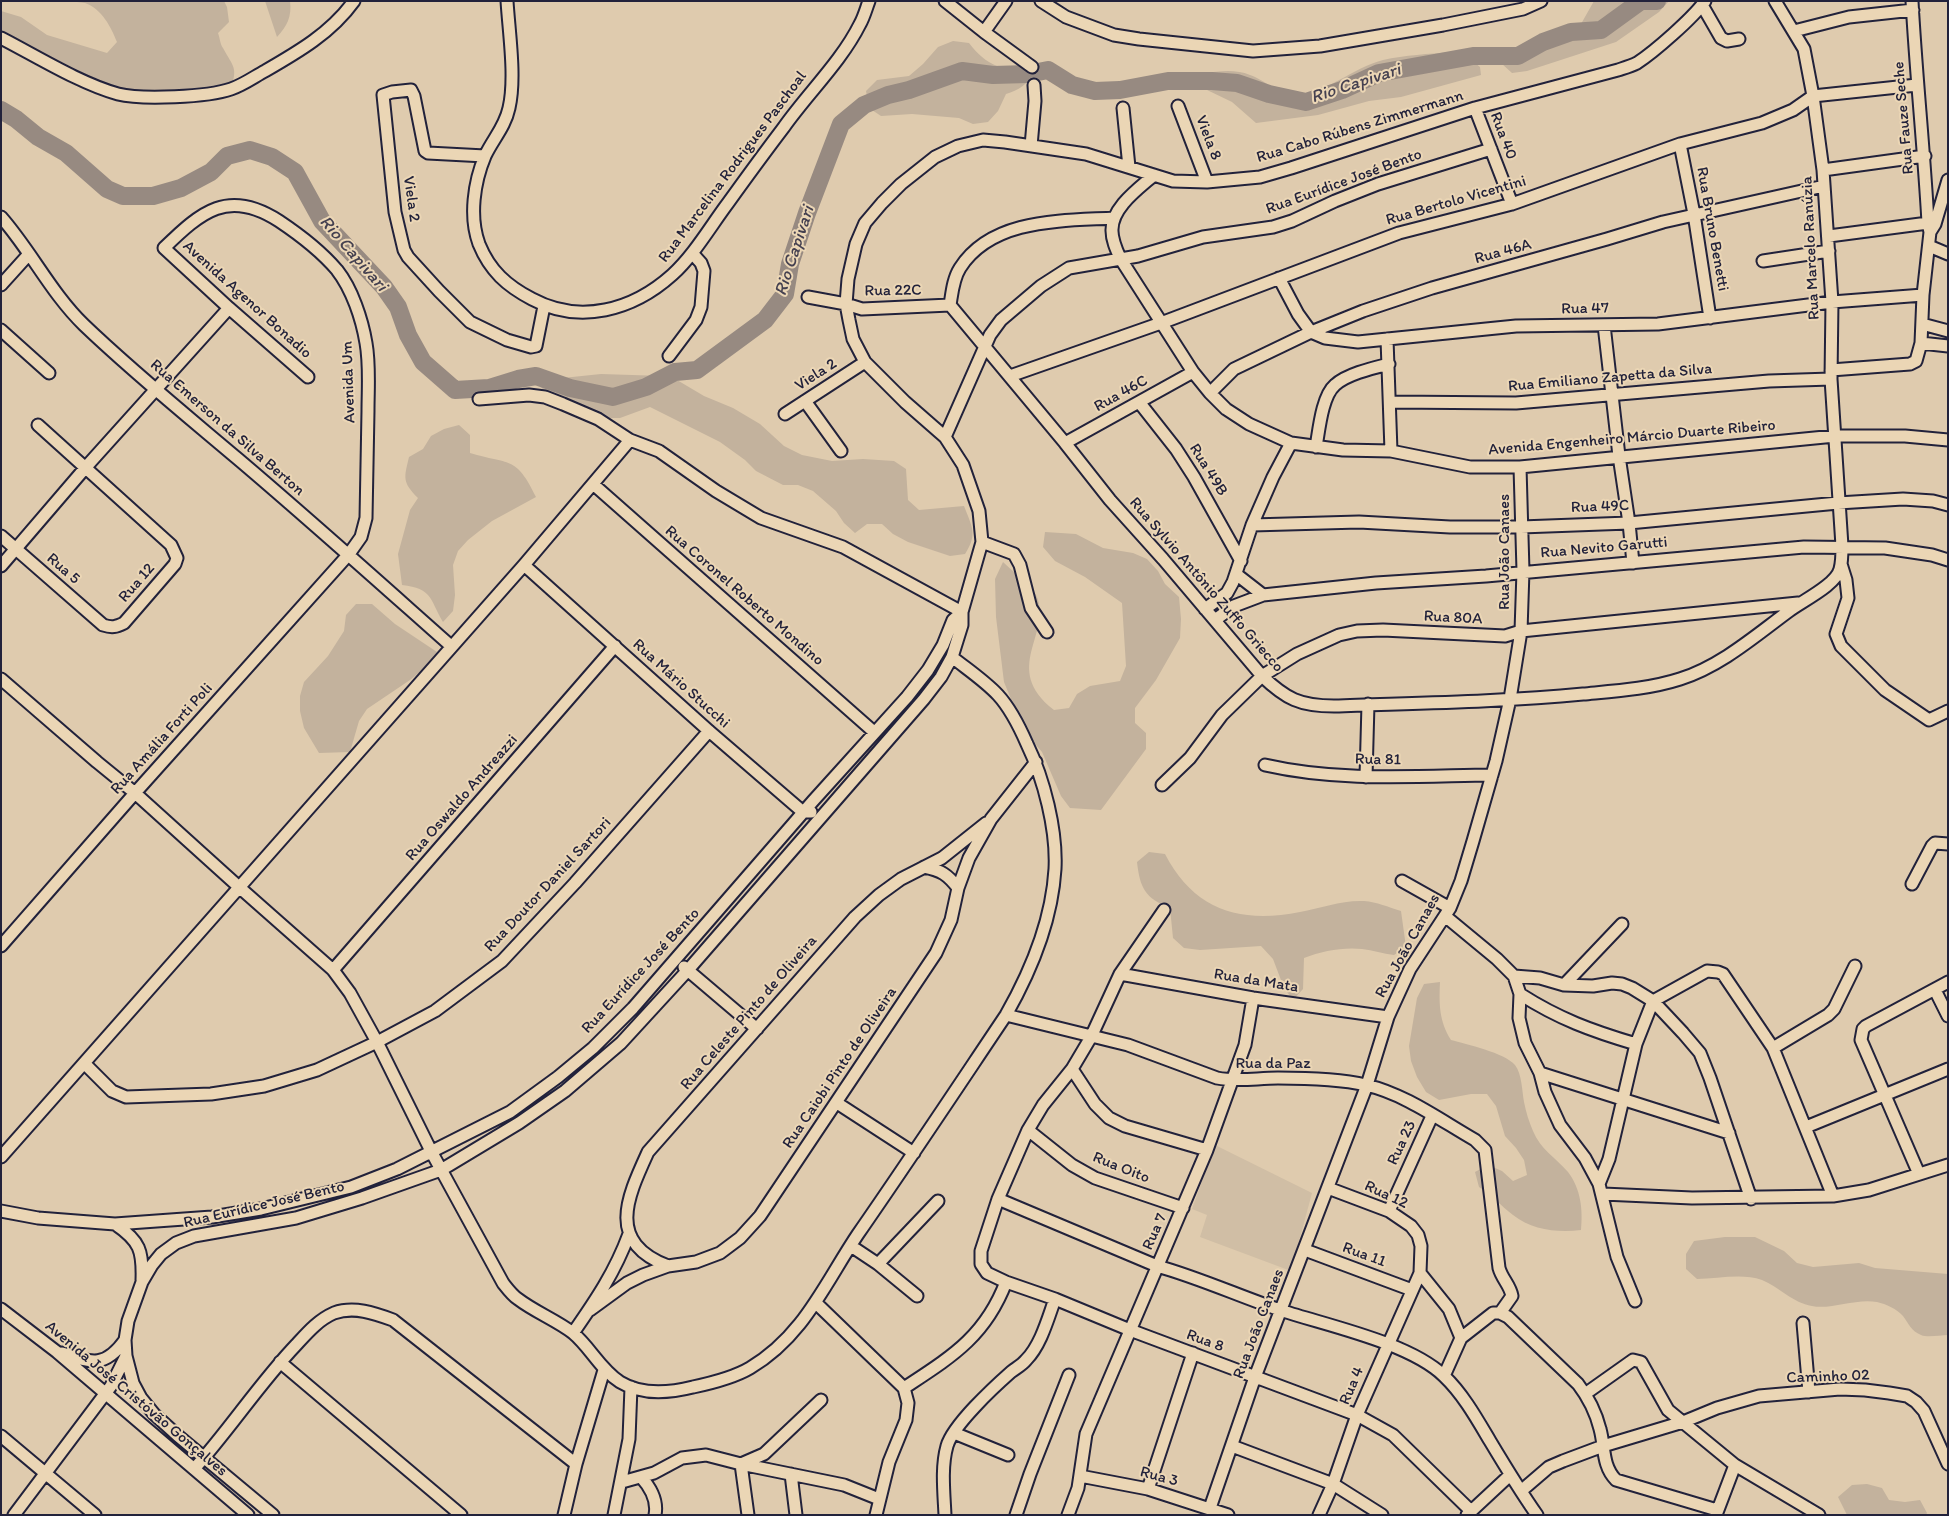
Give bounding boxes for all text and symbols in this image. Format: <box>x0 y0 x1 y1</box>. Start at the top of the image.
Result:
water label: Rio Capivari <box>1308 59 1404 109</box>
street label: Rua Fauze Seche <box>1889 61 1919 175</box>
street label: Rua Marcelina Rodrigues Paschoal <box>655 68 811 266</box>
street label: Rua Cabo Rúbens Zimmermann <box>1254 86 1466 168</box>
street label: Rua 40 <box>1485 109 1521 163</box>
street label: Viela 8 <box>1191 113 1225 163</box>
street label: Rua Eurídice José Bento <box>1263 145 1425 219</box>
street label: Rua Bruno Benetti <box>1692 165 1732 293</box>
street label: Rua Bertolo Vicentini <box>1384 172 1528 230</box>
street label: Viela 2 <box>398 175 424 223</box>
street label: Rua Marcelo Ranúzia <box>1798 176 1824 320</box>
water label: Rio Capivari <box>770 203 820 299</box>
water label: Rio Capivari <box>314 212 392 296</box>
street label: Rua 46A <box>1472 235 1534 269</box>
street label: Avenida Agenor Bonadio <box>178 237 316 363</box>
street label: Rua 22C <box>864 281 922 301</box>
street label: Rua 47 <box>1561 299 1609 319</box>
street label: Avenida Um <box>338 341 360 423</box>
street label: Viela 2 <box>791 354 841 396</box>
street label: Rua Emerson da Silva Berton <box>146 356 308 500</box>
street label: Rua Emiliano Zapetta da Silva <box>1507 360 1713 396</box>
street label: Rua 46C <box>1091 371 1151 417</box>
street label: Avenida Engenheiro Márcio Duarte Ribeiro <box>1488 416 1776 460</box>
street label: Rua 49B <box>1184 440 1232 500</box>
street label: Rua Sylvio Antônio Zuffo Griecco <box>1125 493 1287 677</box>
street label: Rua João Canaes <box>1495 494 1515 610</box>
street label: Rua 49C <box>1571 496 1629 518</box>
street label: Rua Coronel Roberto Mondino <box>661 522 827 670</box>
street label: Rua Nevito Garutti <box>1540 533 1668 563</box>
street label: Rua 5 <box>42 549 84 589</box>
street label: Rua 12 <box>115 559 159 607</box>
street label: Rua 80A <box>1423 607 1483 629</box>
street label: Rua Mário Stucchi <box>628 635 734 733</box>
street label: Rua Amália Forti Poli <box>107 679 217 799</box>
street label: Rua Oswaldo Andreazzi <box>402 731 522 865</box>
street label: Rua 81 <box>1355 750 1401 770</box>
street label: Rua Doutor Daniel Sartori <box>480 814 616 956</box>
street label: Rua João Canaes <box>1371 891 1445 1001</box>
street label: Rua Eurídice José Bento <box>578 904 704 1038</box>
street label: Rua Celeste Pinto de Oliveira <box>677 932 821 1094</box>
street label: Rua da Mata <box>1212 965 1300 997</box>
street label: Rua Caiobi Pinto de Oliveira <box>779 984 901 1152</box>
street label: Rua da Paz <box>1235 1054 1311 1074</box>
street label: Rua 23 <box>1383 1118 1421 1168</box>
street label: Rua Oito <box>1090 1148 1152 1188</box>
street label: Rua Eurídice José Bento <box>182 1177 346 1233</box>
street label: Rua 12 <box>1361 1177 1411 1213</box>
street label: Rua 7 <box>1139 1211 1171 1253</box>
street label: Rua 11 <box>1340 1238 1388 1272</box>
street label: Rua João Canaes <box>1229 1266 1289 1382</box>
street label: Avenida José Cristóvão Gonçalves <box>41 1317 231 1481</box>
street label: Rua 8 <box>1184 1325 1226 1357</box>
street label: Rua 4 <box>1335 1364 1369 1408</box>
street label: Caminho 02 <box>1786 1366 1870 1388</box>
street label: Rua 3 <box>1138 1463 1180 1491</box>

